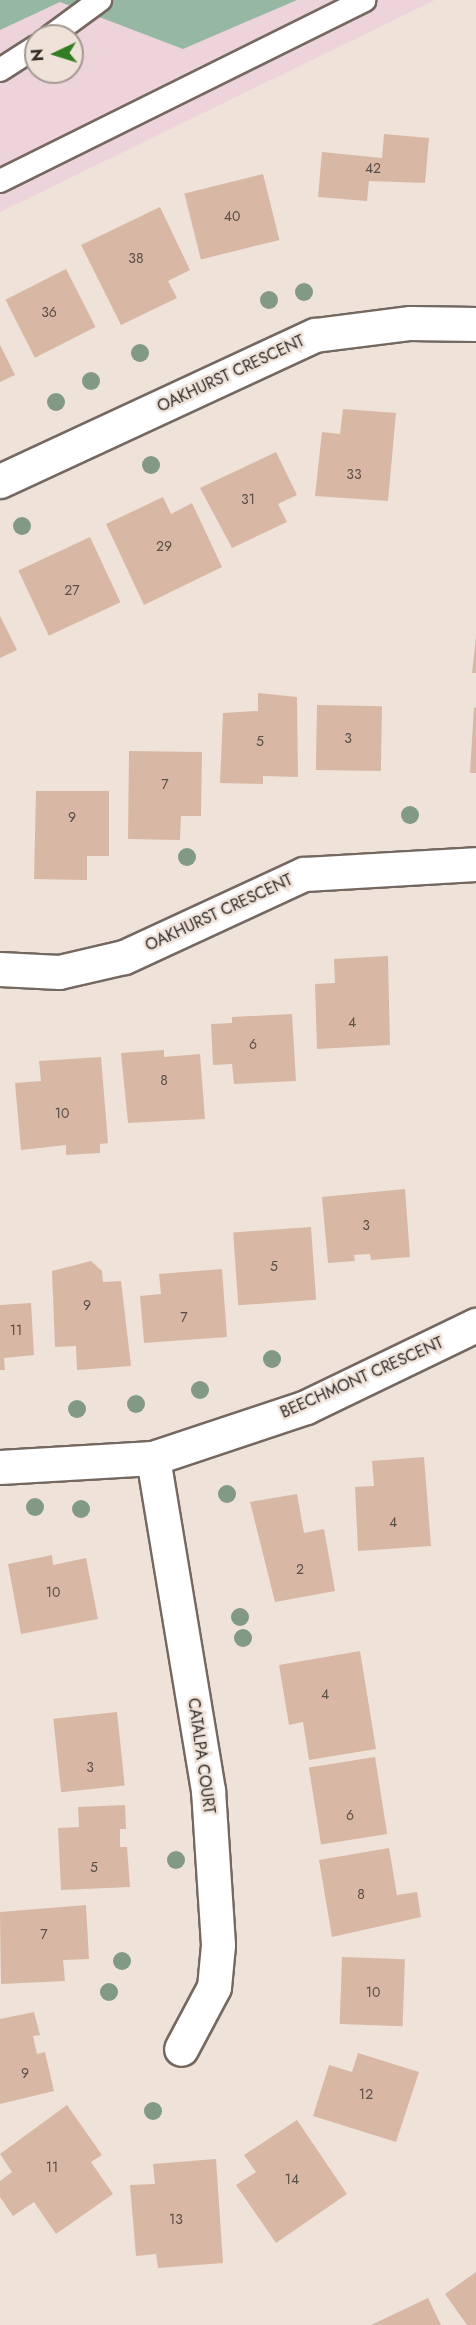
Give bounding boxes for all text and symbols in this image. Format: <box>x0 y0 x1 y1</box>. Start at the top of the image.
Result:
north arrow <box>24 24 84 84</box>
text: N <box>26 48 49 62</box>
house number: 42 <box>365 160 381 176</box>
house number: 40 <box>224 208 240 224</box>
house number: 38 <box>128 250 144 266</box>
house number: 36 <box>41 304 57 320</box>
street label: OAKHURST CRESCENT <box>154 331 308 417</box>
house number: 33 <box>346 466 362 482</box>
house number: 31 <box>241 491 255 507</box>
house number: 29 <box>156 538 172 554</box>
house number: 27 <box>64 582 80 598</box>
house number: 3 <box>344 730 352 746</box>
house number: 5 <box>256 733 264 749</box>
house number: 7 <box>161 776 169 792</box>
house number: 9 <box>68 809 76 825</box>
street label: OAKHURST CRESCENT <box>142 870 296 956</box>
house number: 4 <box>348 1014 356 1030</box>
house number: 6 <box>249 1036 257 1052</box>
house number: 8 <box>160 1072 168 1088</box>
house number: 10 <box>55 1105 69 1121</box>
house number: 3 <box>362 1217 370 1233</box>
house number: 5 <box>270 1258 278 1274</box>
house number: 9 <box>83 1297 91 1313</box>
house number: 7 <box>180 1309 188 1325</box>
house number: 11 <box>10 1322 22 1338</box>
street label: BEECHMONT CRESCENT <box>278 1333 446 1423</box>
house number: 4 <box>389 1514 397 1530</box>
house number: 2 <box>296 1561 304 1577</box>
house number: 10 <box>46 1584 60 1600</box>
house number: 4 <box>321 1686 329 1702</box>
street label: CATALPA COURT <box>183 1697 219 1815</box>
house number: 3 <box>86 1759 94 1775</box>
house number: 6 <box>346 1807 354 1823</box>
house number: 5 <box>90 1859 98 1875</box>
house number: 8 <box>357 1886 365 1902</box>
house number: 7 <box>40 1926 48 1942</box>
house number: 10 <box>366 1984 380 2000</box>
house number: 9 <box>21 2065 29 2081</box>
house number: 12 <box>359 2086 373 2102</box>
house number: 11 <box>46 2159 58 2175</box>
house number: 14 <box>285 2171 299 2187</box>
house number: 13 <box>169 2211 183 2227</box>

